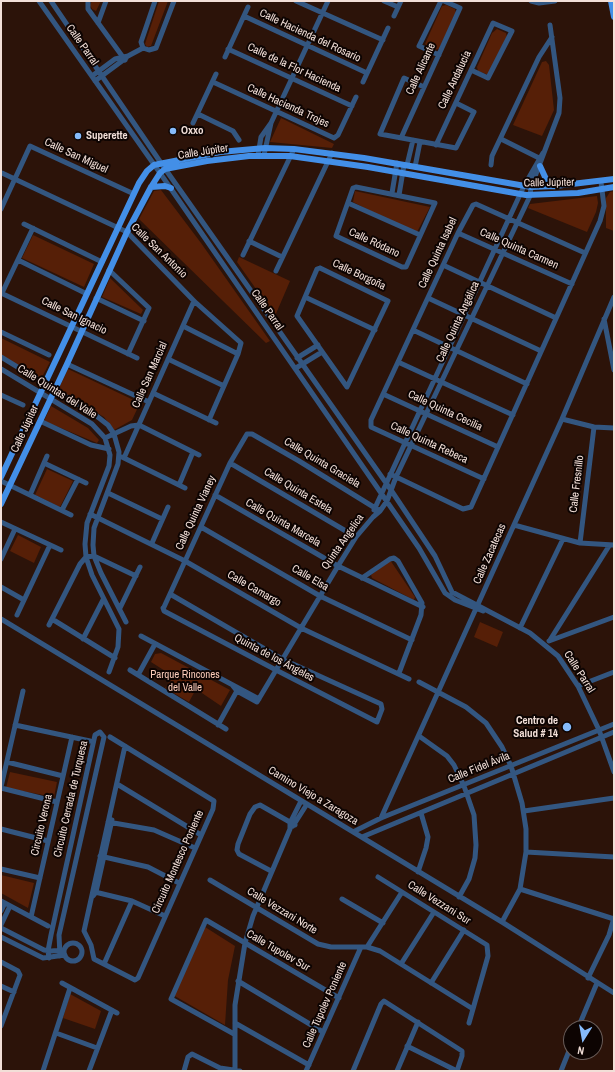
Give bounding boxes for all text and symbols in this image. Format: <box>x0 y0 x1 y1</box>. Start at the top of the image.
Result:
street label: Calle Hacienda del Rosario <box>257 7 363 65</box>
street label: Calle Parral <box>63 22 101 68</box>
street label: Calle de la Flor Hacienda <box>245 41 343 95</box>
street label: Calle Alicante <box>403 41 439 97</box>
street label: Calle Andalucía <box>436 49 474 111</box>
street label: Calle Hacienda Trojes <box>245 81 331 131</box>
place label: Oxxo <box>181 124 204 138</box>
marker: Oxxo <box>168 126 178 136</box>
place label: Superette <box>86 129 128 143</box>
marker: Superette <box>73 131 83 141</box>
street label: Calle San Miguel <box>42 136 110 176</box>
street label: Calle Júpiter <box>177 142 229 162</box>
street label: Calle Júpiter <box>524 176 574 190</box>
street label: Calle Quinta Isabel <box>416 215 460 291</box>
street label: Calle San Antonio <box>128 221 190 281</box>
street label: Calle Ródano <box>346 225 402 261</box>
street label: Calle Quinta Carmen <box>478 226 560 272</box>
street label: Calle Borgoña <box>330 257 388 293</box>
street label: Calle Quinta Angélica <box>433 279 483 365</box>
street label: Calle Parral <box>248 287 286 333</box>
street label: Calle San Ignacio <box>39 294 109 338</box>
street label: Calle San Marcial <box>129 340 171 410</box>
street label: Calle Quintas del Valle <box>15 362 99 422</box>
street label: Calle Quinta Cecilia <box>406 388 484 434</box>
street label: Calle Júpiter <box>8 403 42 455</box>
street label: Calle Quinta Rebeca <box>388 419 470 467</box>
street label: Calle Quinta Graciela <box>281 435 363 491</box>
street label: Calle Fresnillo <box>567 455 587 513</box>
street label: Calle Quinta Estela <box>261 465 335 517</box>
street label: Calle Quinta Vianey <box>173 474 219 552</box>
street label: Calle Quinta Marcela <box>243 496 323 550</box>
street label: Quinta Angelica <box>319 512 367 572</box>
street label: Calle Zacatecas <box>471 522 509 586</box>
street label: Calle Elsa <box>289 562 331 594</box>
street label: Calle Camargo <box>225 568 283 610</box>
street label: Quinta de los Ángeles <box>232 631 316 685</box>
street label: Calle Parral <box>561 649 597 695</box>
park label: Parque Rincones del Valle <box>150 668 220 694</box>
place label: Centro de Salud # 14 <box>513 714 558 740</box>
marker: Centro de Salud # 14 <box>561 721 573 733</box>
street label: Circuito Cerrada de Turquesa <box>51 740 91 858</box>
street label: Calle Fidel Ávila <box>446 750 512 786</box>
street label: Camino Viejo a Zaragoza <box>266 764 360 828</box>
street label: Circuito Verona <box>29 793 55 857</box>
street label: Circuito Montesco Poniente <box>149 808 207 916</box>
street label: Calle Vezzani Sur <box>405 878 473 928</box>
street label: Calle Vezzani Norte <box>244 885 320 937</box>
street label: Calle Tupolev Sur <box>244 928 312 974</box>
street label: Calle Tupolev Poniente <box>300 960 350 1050</box>
north arrow <box>563 1020 603 1060</box>
text: N <box>576 1043 585 1058</box>

